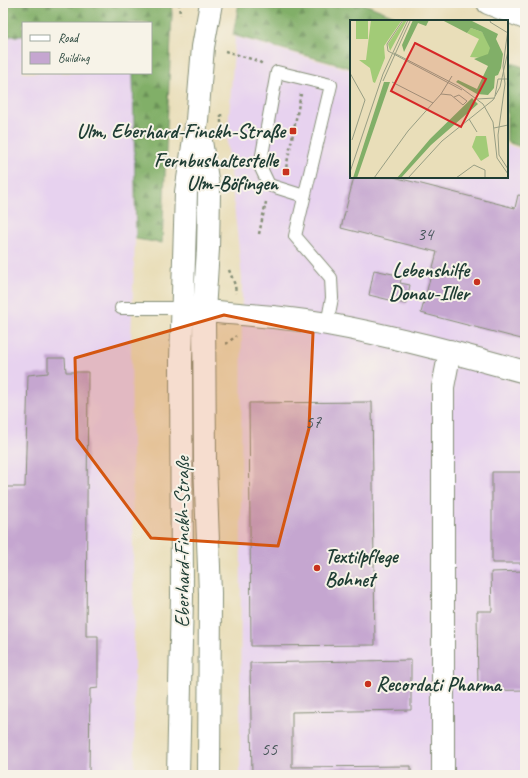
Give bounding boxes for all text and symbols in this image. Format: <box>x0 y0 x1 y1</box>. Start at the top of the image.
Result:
inset map <box>350 20 508 178</box>
legend <box>22 22 152 74</box>
text: Road <box>58 30 80 46</box>
text: Building <box>58 50 90 66</box>
place label: Ulm, Eberhard-Finckh-Straße <box>77 119 287 144</box>
marker: Ulm, Eberhard-Finckh-Straße <box>288 126 298 136</box>
place label: Fernbushaltestelle Ulm-Böfingen <box>154 148 280 196</box>
marker: Fernbushaltestelle Ulm-Böfingen <box>281 167 291 177</box>
house number: 34 <box>417 223 435 245</box>
place label: Lebenshilfe Donau-Iller <box>389 258 472 306</box>
marker: Lebenshilfe Donau-Iller <box>472 277 482 287</box>
house number: 57 <box>305 411 322 433</box>
street label: Eberhard-Finckh-Straße <box>170 455 195 627</box>
place label: Textilpflege Bohnet <box>325 544 400 592</box>
marker: Textilpflege Bohnet <box>312 563 322 573</box>
place label: Recordati Pharma <box>376 672 502 697</box>
marker: Recordati Pharma <box>363 679 373 689</box>
house number: 55 <box>261 738 278 760</box>

